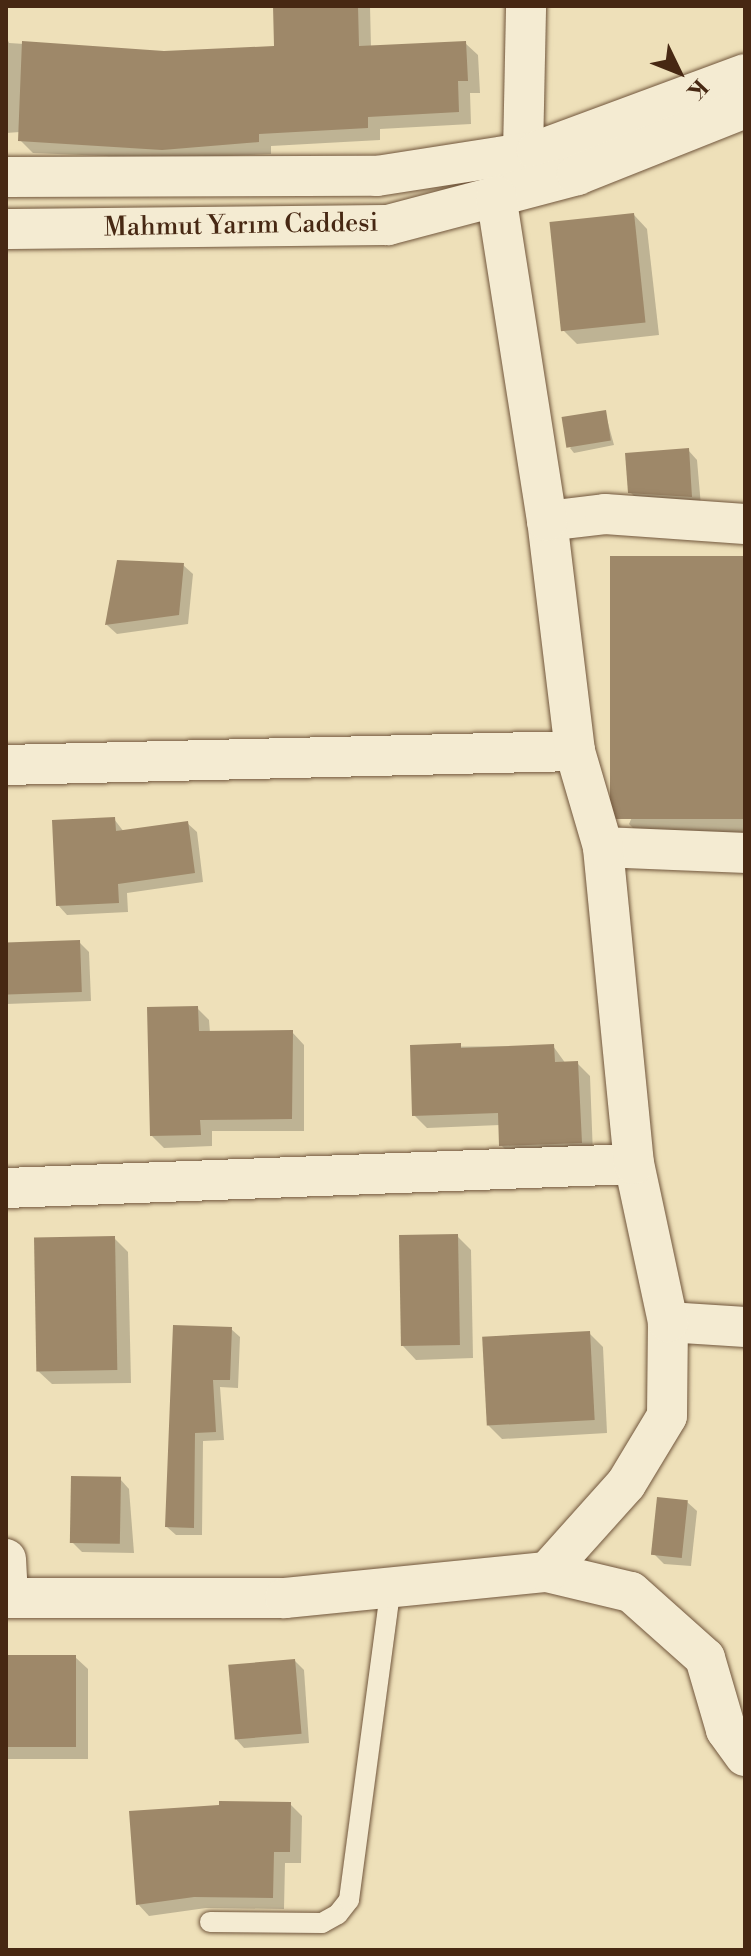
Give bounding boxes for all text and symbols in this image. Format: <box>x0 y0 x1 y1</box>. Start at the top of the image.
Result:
north arrow <box>639 32 719 112</box>
text: K <box>681 73 713 104</box>
street label: Mahmut Yarım Caddesi <box>104 208 378 244</box>

